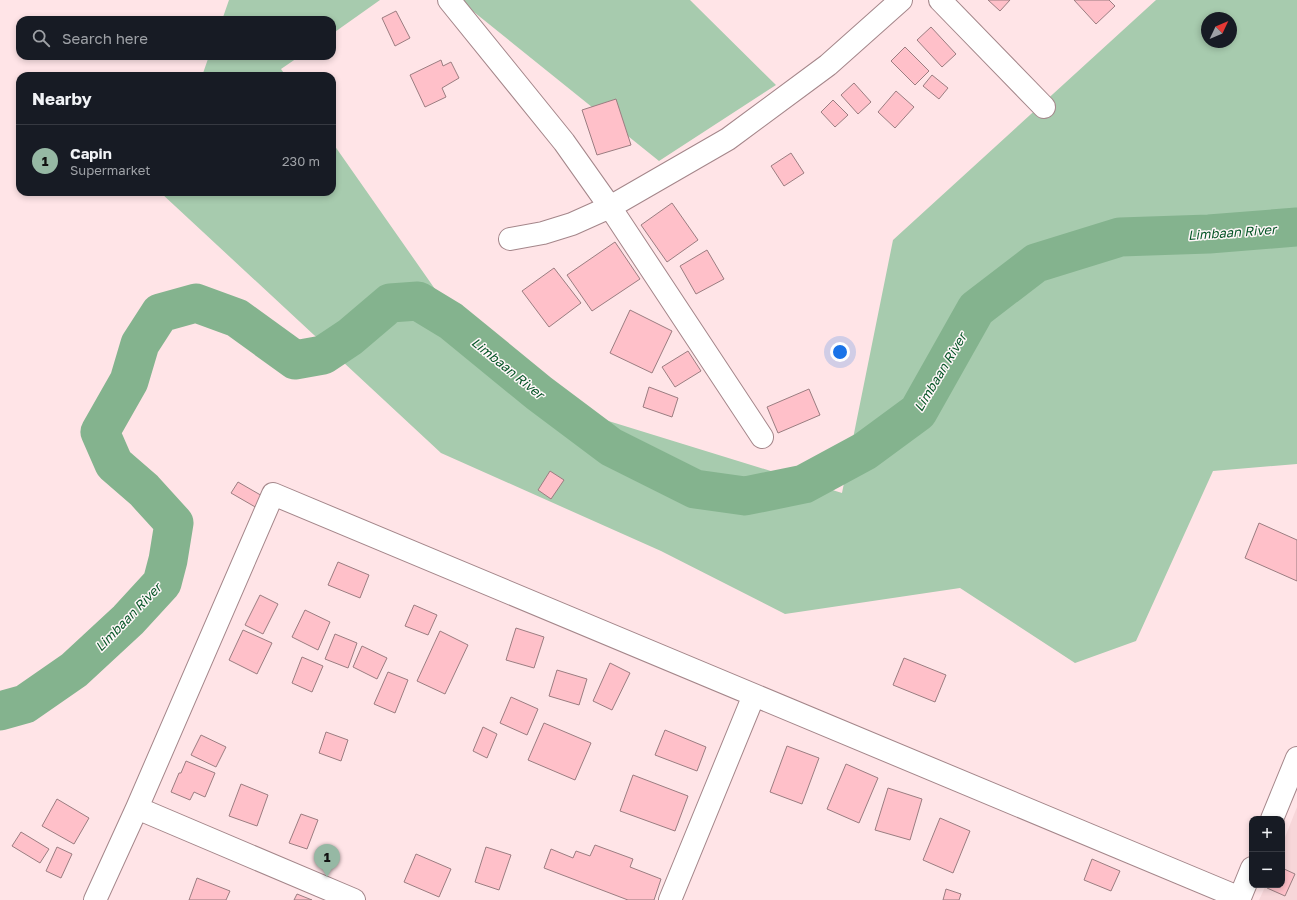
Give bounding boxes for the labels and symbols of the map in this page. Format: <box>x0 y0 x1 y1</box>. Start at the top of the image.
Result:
north arrow <box>1201 12 1237 48</box>
water label: Limbaan River <box>1187 221 1279 243</box>
water label: Limbaan River <box>910 328 971 414</box>
water label: Limbaan River <box>469 334 549 403</box>
your location <box>830 342 850 362</box>
water label: Limbaan River <box>92 578 166 654</box>
pin: 1 <box>314 844 340 877</box>

